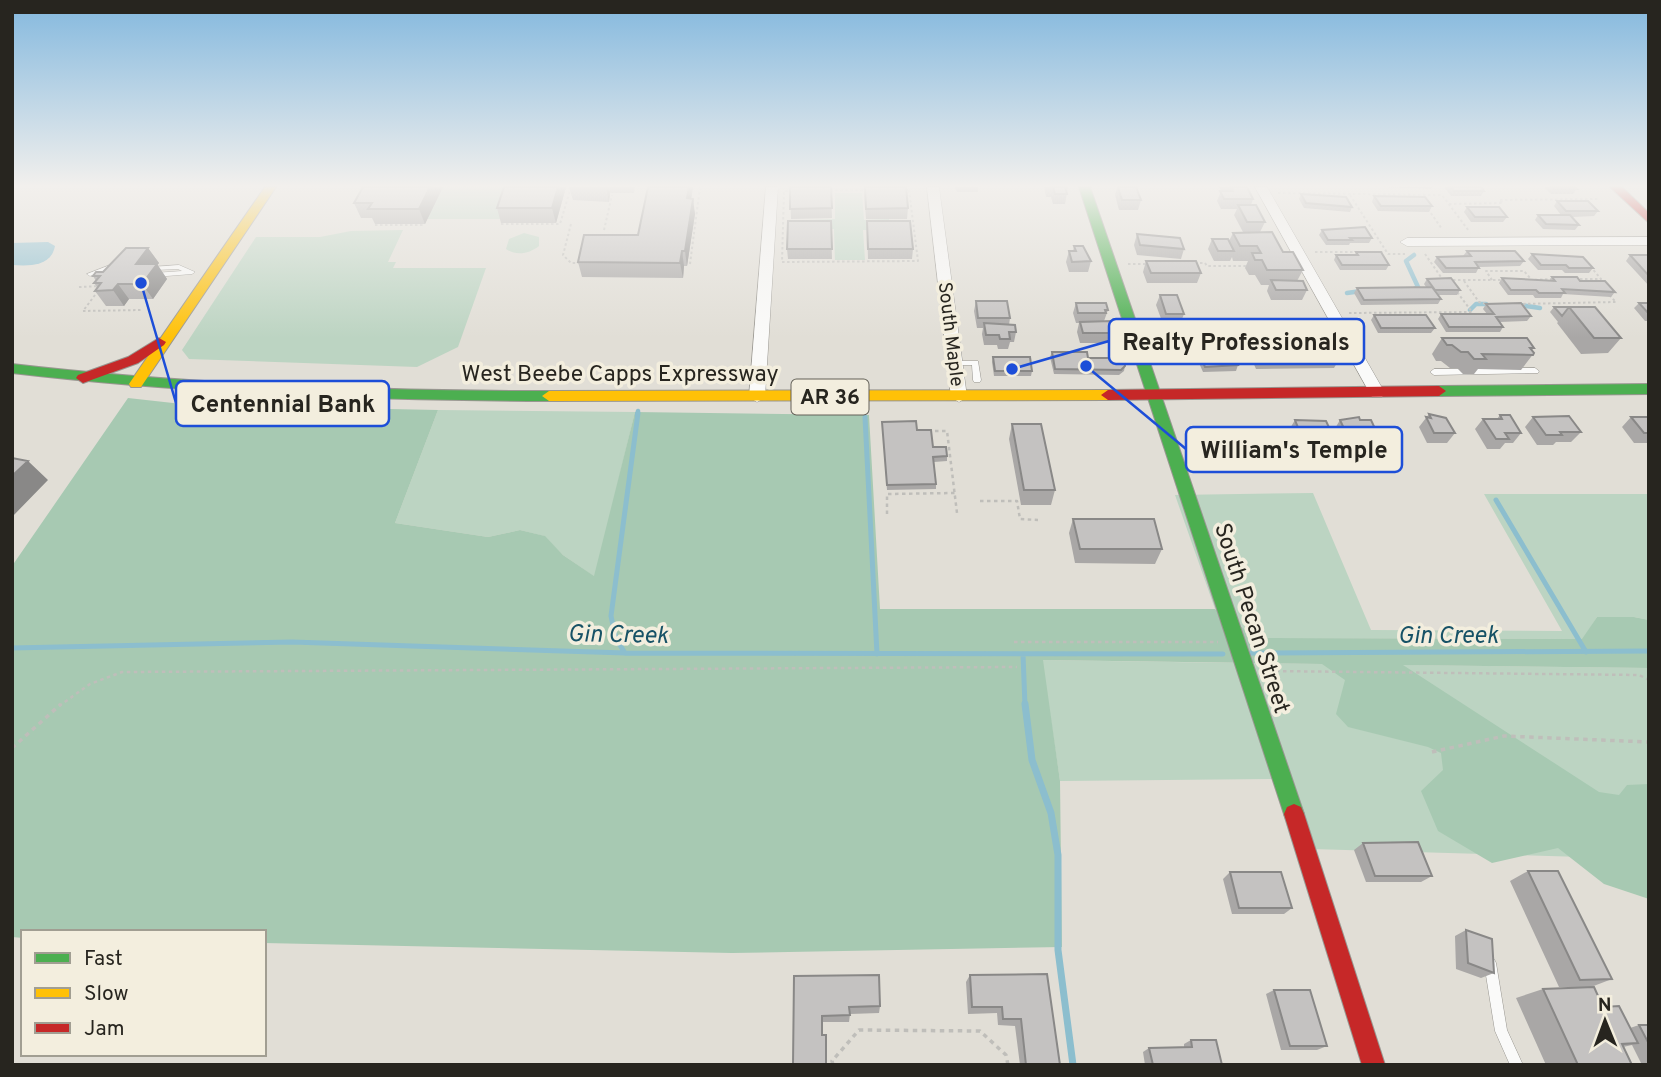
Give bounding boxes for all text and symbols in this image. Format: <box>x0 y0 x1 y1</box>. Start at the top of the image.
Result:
street label: South Maple <box>932 281 968 388</box>
callout: Realty Professionals <box>1109 319 1364 364</box>
text: Realty Professionals <box>1122 329 1350 359</box>
street label: West Beebe Capps Expressway <box>461 361 779 390</box>
road number: AR 36 <box>792 380 868 414</box>
callout: Centennial Bank <box>176 381 389 426</box>
text: Centennial Bank <box>191 391 375 421</box>
callout: William's Temple <box>1186 427 1402 472</box>
text: William's Temple <box>1200 437 1388 467</box>
street label: South Pecan Street <box>1206 520 1295 718</box>
water label: Gin Creek <box>567 620 669 652</box>
water label: Gin Creek <box>1398 622 1499 652</box>
legend <box>21 930 266 1056</box>
text: Fast <box>84 946 123 973</box>
text: Slow <box>84 981 129 1008</box>
north arrow <box>1570 986 1640 1056</box>
text: N <box>1598 994 1612 1018</box>
text: Jam <box>84 1016 125 1043</box>

